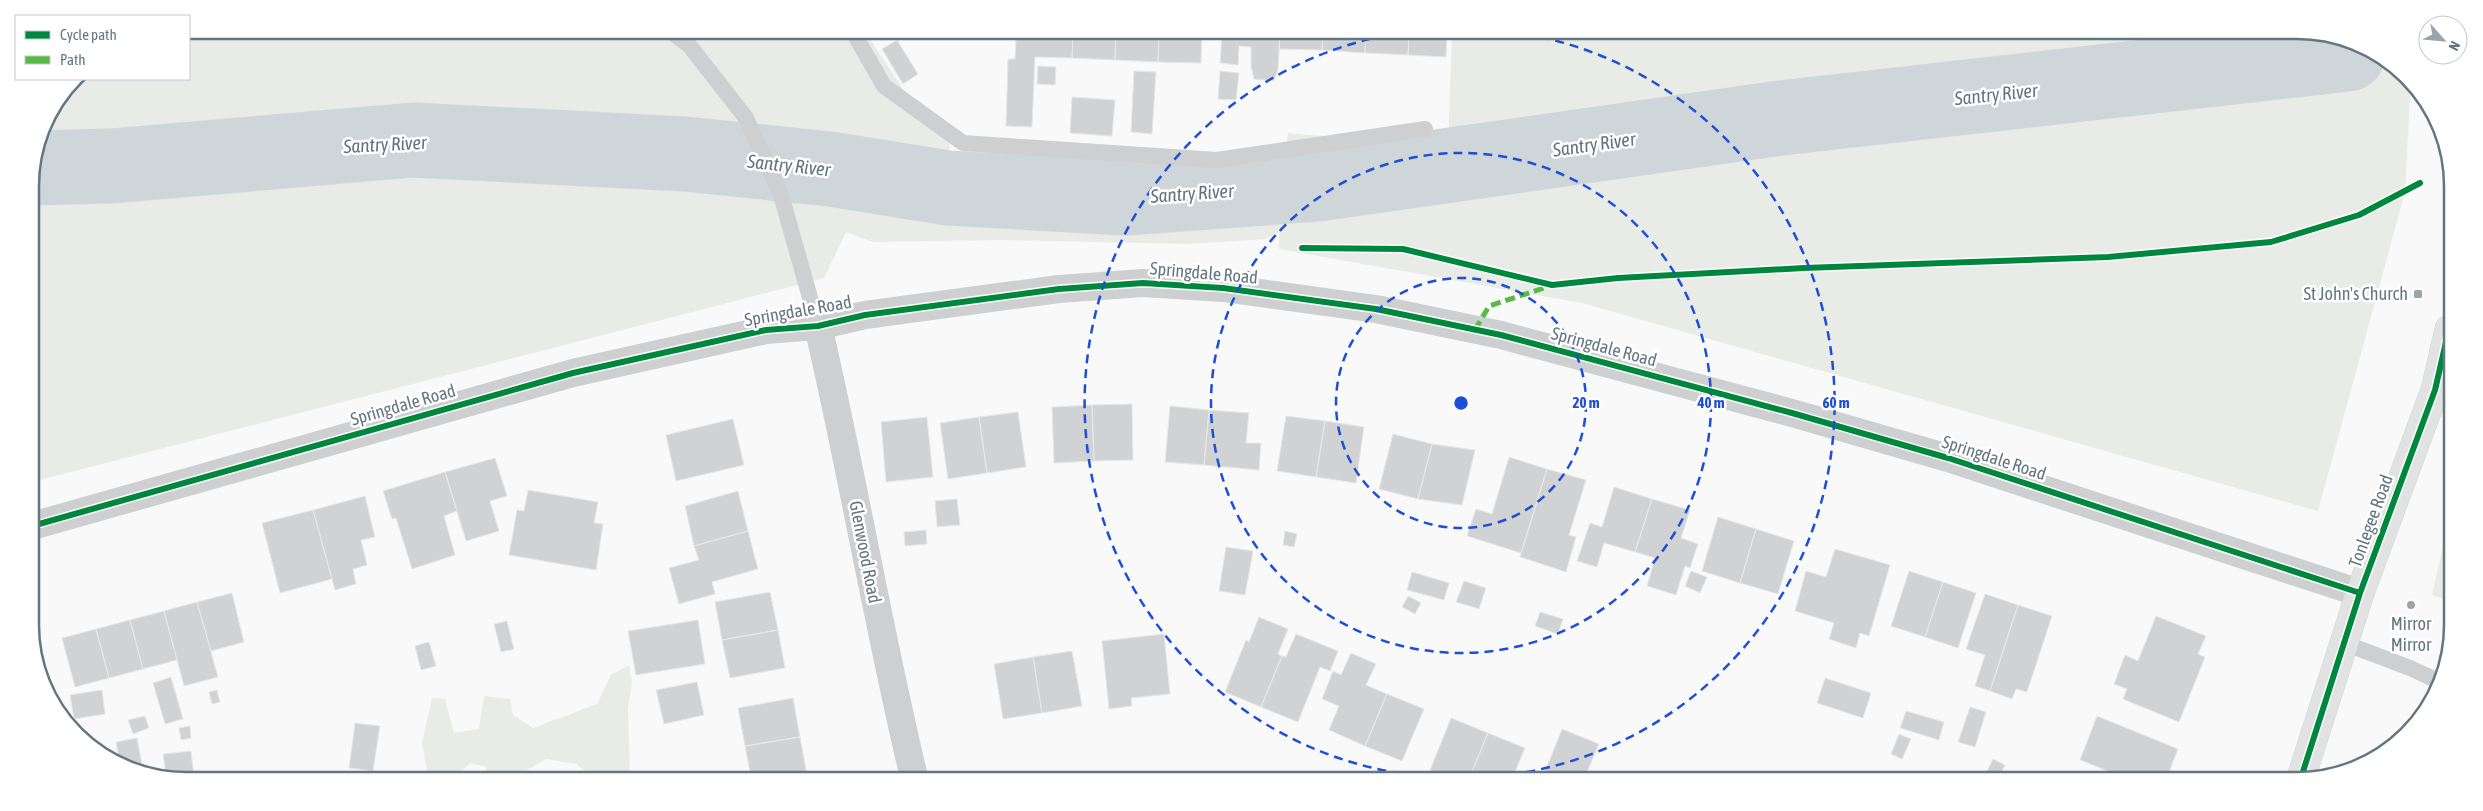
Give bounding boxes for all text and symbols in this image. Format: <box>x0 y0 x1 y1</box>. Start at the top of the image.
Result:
legend <box>15 15 190 80</box>
north arrow <box>2418 15 2468 65</box>
text: Cycle path <box>60 26 117 43</box>
text: N <box>2446 39 2464 53</box>
text: Path <box>60 51 86 68</box>
water label: Santry River <box>1952 79 2040 109</box>
water label: Santry River <box>1550 127 1638 161</box>
water label: Santry River <box>342 131 429 157</box>
water label: Santry River <box>745 150 833 180</box>
water label: Santry River <box>1149 179 1236 207</box>
street label: Springdale Road <box>1149 257 1259 288</box>
place label: St John's Church <box>2303 283 2408 304</box>
marker: St John's Church <box>2412 288 2424 300</box>
street label: Springdale Road <box>743 291 853 330</box>
street label: Springdale Road <box>1549 322 1659 371</box>
street label: Springdale Road <box>348 380 458 430</box>
centre of rings <box>1452 394 1470 412</box>
text: 20 m <box>1573 394 1600 411</box>
text: 40 m <box>1697 394 1725 411</box>
text: 60 m <box>1823 394 1850 411</box>
street label: Springdale Road <box>1939 431 2049 484</box>
street label: Tonlegee Road <box>2344 472 2397 570</box>
street label: Glenwood Road <box>845 499 886 605</box>
marker: Mirror Mirror <box>2405 599 2417 611</box>
place label: Mirror Mirror <box>2391 613 2432 655</box>

